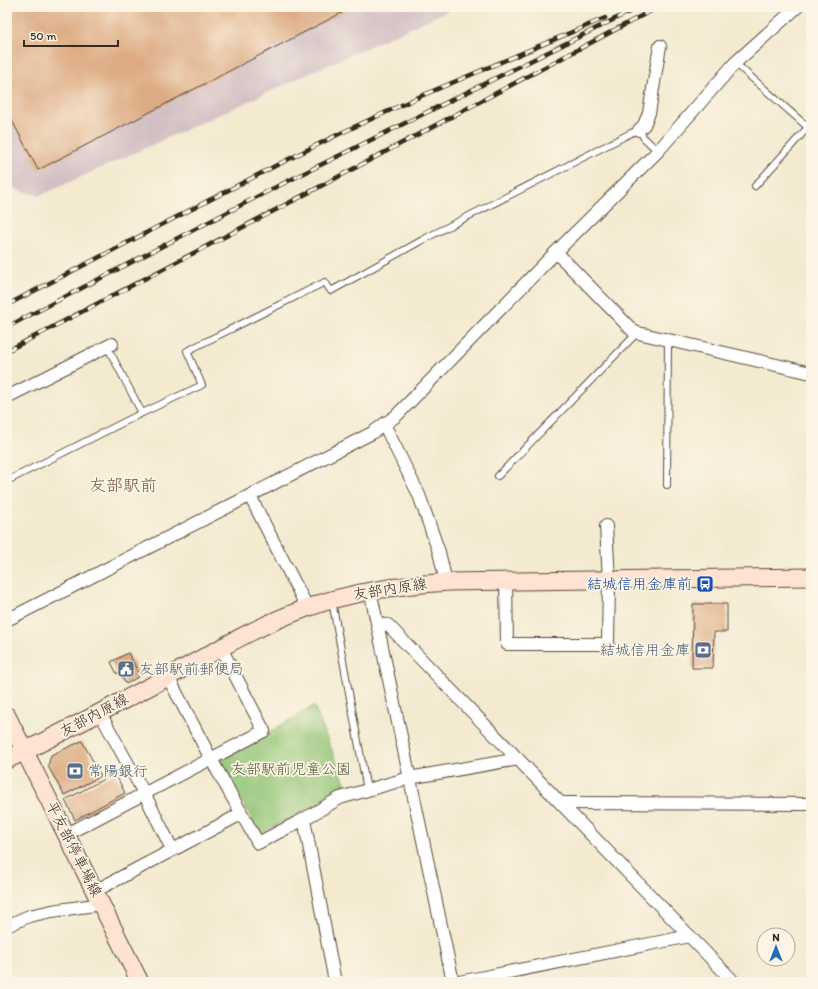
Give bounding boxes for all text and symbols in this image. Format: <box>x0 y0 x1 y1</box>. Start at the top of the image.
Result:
scale bar <box>24 22 118 48</box>
text: 50 m <box>30 29 56 43</box>
district label: 友部駅前 <box>89 475 157 495</box>
street label: 友部内原線 <box>352 574 428 604</box>
bus stop icon: 結城信用金庫前 <box>695 574 715 594</box>
place label: 結城信用金庫前 <box>587 575 692 593</box>
bank icon: 結城信用金庫 <box>693 640 713 660</box>
place label: 結城信用金庫 <box>600 641 690 659</box>
public building icon: 友部駅前郵便局 <box>116 659 136 679</box>
place label: 友部駅前郵便局 <box>139 660 244 678</box>
street label: 友部内原線 <box>57 689 131 741</box>
park label: 友部駅前児童公園 <box>231 760 351 778</box>
bank icon: 常陽銀行 <box>65 761 85 781</box>
place label: 常陽銀行 <box>88 762 148 780</box>
street label: 平友部停車場線 <box>42 798 106 900</box>
north arrow <box>756 927 796 967</box>
text: N <box>772 931 780 944</box>

